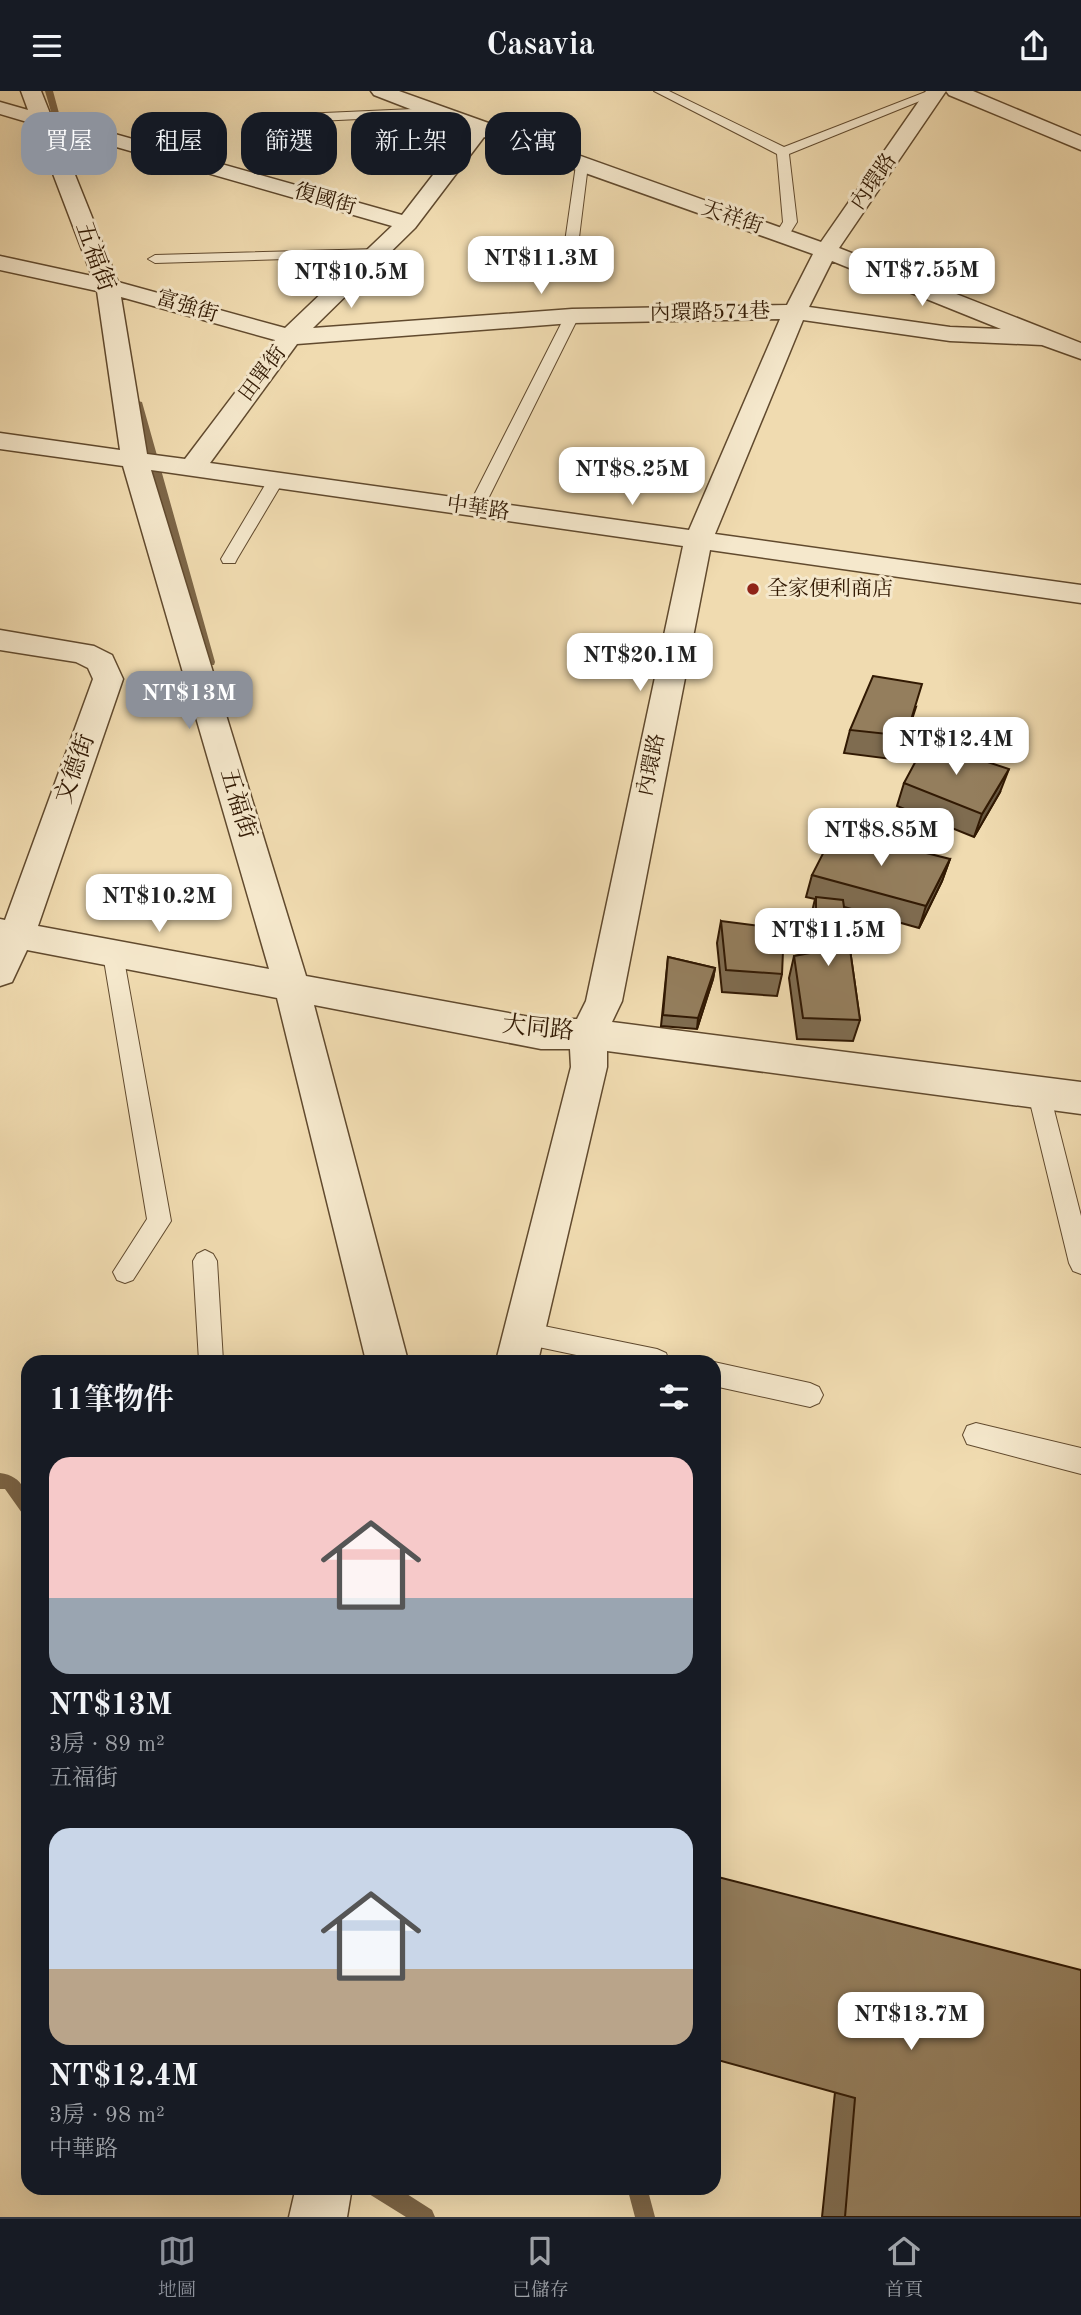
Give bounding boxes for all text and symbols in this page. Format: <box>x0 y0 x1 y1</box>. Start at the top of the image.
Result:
icon: menu <box>28 27 66 65</box>
icon: share <box>1015 27 1053 65</box>
text: Casavia <box>486 30 595 62</box>
chip: 買屋 <box>21 112 117 175</box>
chip: 租屋 <box>131 112 227 175</box>
chip: 篩選 <box>241 112 337 175</box>
chip: 新上架 <box>351 112 471 175</box>
chip: 公寓 <box>485 112 581 175</box>
street label: 內環路 <box>846 149 901 214</box>
street label: 復國街 <box>292 179 359 219</box>
street label: 天祥街 <box>699 196 766 238</box>
street label: 五福街 <box>70 218 120 295</box>
pin: NT$11.3M <box>469 237 613 296</box>
text: NT$11.3M <box>484 247 598 270</box>
pin: NT$7.55M <box>850 249 994 308</box>
pin: NT$10.5M <box>279 251 423 310</box>
text: NT$7.55M <box>865 259 979 282</box>
text: NT$10.5M <box>294 261 408 284</box>
street label: 富強街 <box>154 286 221 326</box>
street label: 內環路574巷 <box>650 299 770 325</box>
street label: 田單街 <box>234 341 290 405</box>
pin: NT$8.25M <box>560 447 704 507</box>
text: NT$8.25M <box>575 458 689 481</box>
street label: 中華路 <box>445 492 511 524</box>
place label: 全家便利商店 <box>767 577 893 600</box>
marker: 全家便利商店 <box>745 581 761 597</box>
pin: NT$20.1M <box>568 633 712 693</box>
text: NT$20.1M <box>583 644 697 667</box>
pin: NT$13M <box>132 671 246 731</box>
text: NT$13M <box>142 682 236 705</box>
pin: NT$12.4M <box>884 717 1028 777</box>
text: NT$12.4M <box>899 728 1013 751</box>
street label: 文德街 <box>50 730 100 807</box>
street label: 內環路 <box>633 732 669 798</box>
street label: 五福街 <box>215 765 262 842</box>
pin: NT$8.85M <box>809 809 953 868</box>
text: NT$8.85M <box>824 819 938 842</box>
pin: NT$10.2M <box>87 875 231 934</box>
text: NT$10.2M <box>102 885 216 908</box>
pin: NT$11.5M <box>756 909 900 968</box>
text: NT$11.5M <box>771 919 885 942</box>
street label: 大同路 <box>501 1010 575 1045</box>
icon: filters <box>655 1378 693 1416</box>
text: 11筆物件 <box>49 1386 174 1416</box>
icon: home <box>308 1502 434 1628</box>
text: NT$13M <box>49 1691 172 1721</box>
text: 3房 · 89 m² <box>49 1733 165 1756</box>
text: 五福街 <box>49 1767 118 1790</box>
icon: home <box>308 1873 434 1999</box>
pin: NT$13.7M <box>839 1993 983 2052</box>
text: NT$13.7M <box>854 2003 968 2026</box>
text: NT$12.4M <box>49 2062 198 2092</box>
text: 3房 · 98 m² <box>49 2104 165 2127</box>
text: 中華路 <box>49 2138 118 2161</box>
tab: 地圖 <box>158 2232 196 2303</box>
tab: 已儲存 <box>512 2232 569 2303</box>
tab: 首頁 <box>885 2232 923 2303</box>

